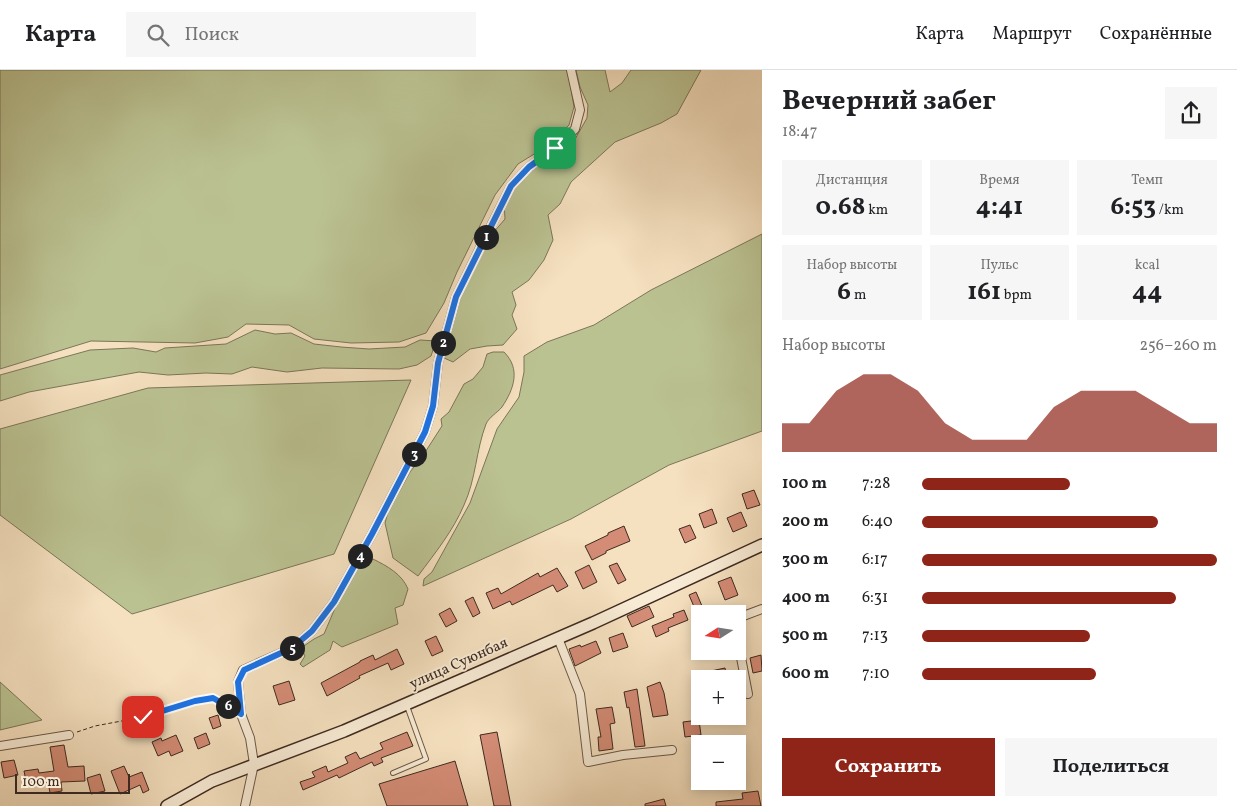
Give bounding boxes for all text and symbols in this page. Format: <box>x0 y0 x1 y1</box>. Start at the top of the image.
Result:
search box <box>126 12 476 57</box>
text: Карта <box>25 18 96 52</box>
icon: search <box>144 21 172 49</box>
text: Поиск <box>184 22 239 48</box>
text: Карта <box>915 22 964 47</box>
text: Маршрут <box>992 22 1072 47</box>
text: Сохранённые <box>1100 22 1212 47</box>
text: Вечерний забег <box>782 82 996 121</box>
button: share <box>1165 87 1217 139</box>
text: 18:47 <box>782 121 817 143</box>
pin <box>534 127 576 169</box>
icon: arrive <box>541 134 569 162</box>
text: Дистанция <box>816 171 888 190</box>
text: Время <box>979 171 1020 190</box>
text: Темп <box>1131 171 1163 190</box>
text: 0.68 <box>815 190 865 225</box>
text: 4:41 <box>976 190 1023 225</box>
text: 6:53 <box>1110 190 1156 225</box>
text: km <box>865 201 888 220</box>
text: /km <box>1156 201 1184 220</box>
pin: 1 <box>474 224 498 250</box>
text: 1 <box>484 228 489 247</box>
text: Набор высоты <box>806 256 897 275</box>
text: Пульс <box>981 256 1018 275</box>
text: kcal <box>1135 256 1160 275</box>
text: 6 <box>837 275 851 310</box>
text: 161 <box>967 275 1001 310</box>
text: 44 <box>1132 275 1162 310</box>
text: m <box>851 286 866 305</box>
text: bpm <box>1001 286 1032 305</box>
pin: 2 <box>430 330 456 356</box>
text: 2 <box>440 334 447 353</box>
text: Набор высоты <box>782 335 886 357</box>
text: 256–260 m <box>1139 335 1217 357</box>
pin: 3 <box>402 442 426 466</box>
text: 3 <box>411 445 418 464</box>
text: 100 m <box>782 473 827 495</box>
text: 7:28 <box>862 473 890 495</box>
text: 200 m <box>782 511 829 533</box>
text: 6:40 <box>862 511 893 533</box>
pin: 4 <box>348 544 372 568</box>
text: 4 <box>356 547 365 566</box>
text: 300 m <box>782 549 828 571</box>
text: 6:17 <box>862 549 888 571</box>
text: 400 m <box>782 587 830 609</box>
text: 6:31 <box>862 587 888 609</box>
north arrow <box>691 605 746 660</box>
map controls <box>691 605 746 790</box>
text: 500 m <box>782 625 828 647</box>
text: 7:13 <box>862 625 888 647</box>
street label: улица Суюнбая <box>406 633 512 695</box>
pin: 5 <box>280 636 304 660</box>
text: 5 <box>289 639 296 658</box>
text: 600 m <box>782 663 829 685</box>
text: 7:10 <box>862 663 889 685</box>
button: + <box>691 670 746 725</box>
pin: 6 <box>216 694 240 718</box>
pin <box>122 696 164 738</box>
text: 6 <box>225 697 232 716</box>
icon: check <box>129 703 157 731</box>
button: − <box>691 735 746 790</box>
button: Сохранить <box>782 738 995 796</box>
button: Поделиться <box>1005 738 1217 796</box>
scale bar <box>15 771 130 794</box>
text: 100 m <box>22 773 60 792</box>

